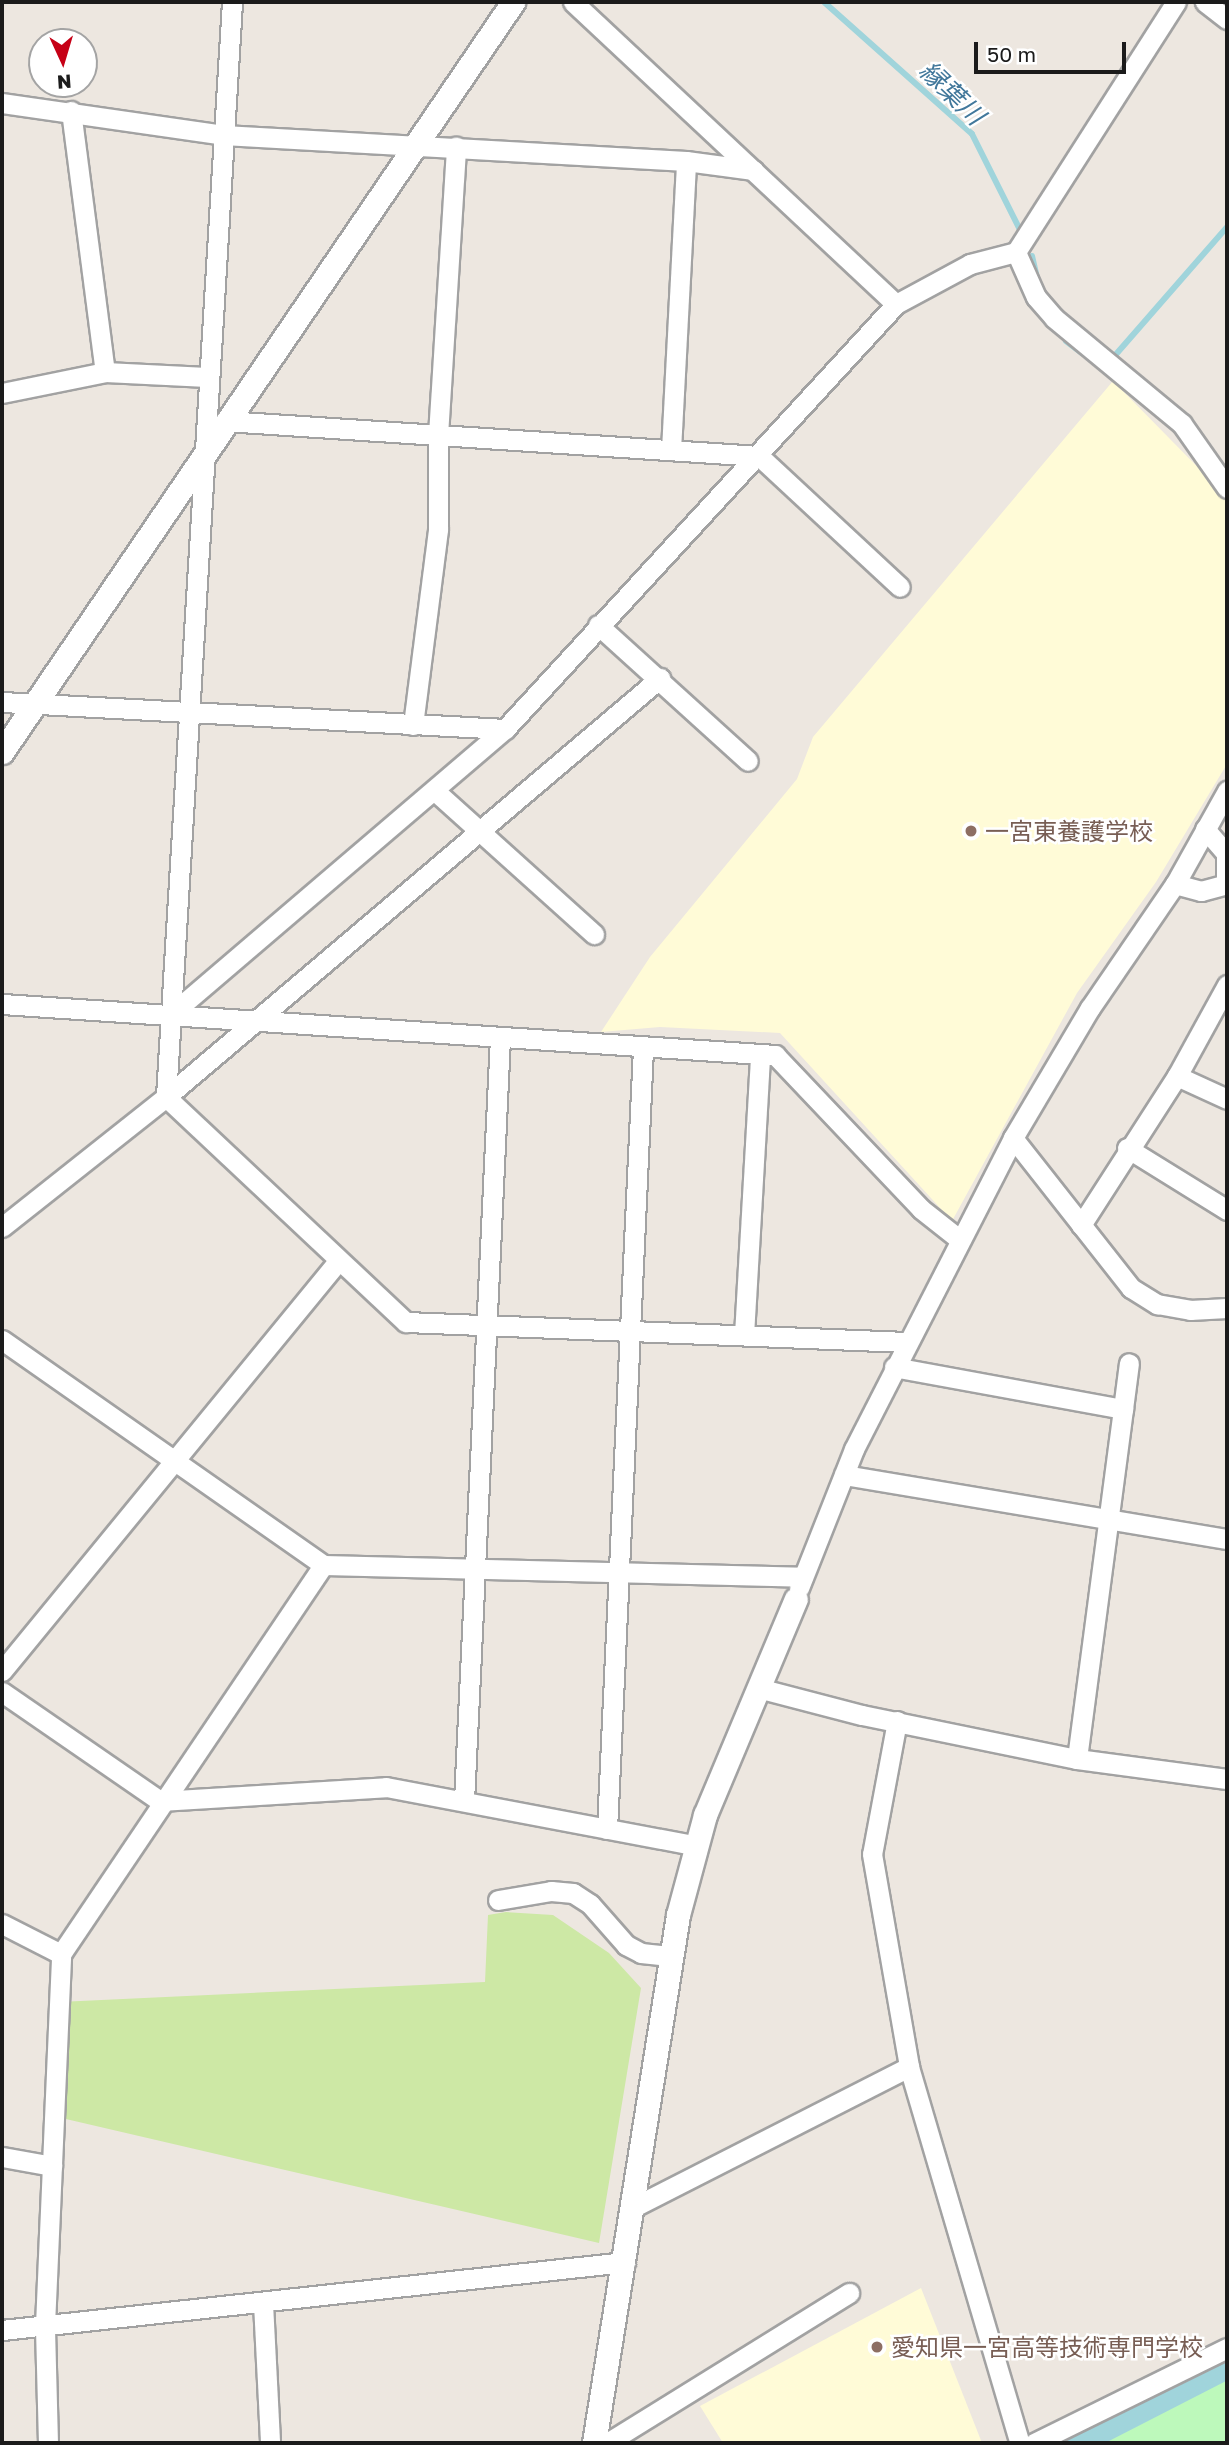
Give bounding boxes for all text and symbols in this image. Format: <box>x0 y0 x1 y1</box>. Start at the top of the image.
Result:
north arrow <box>28 28 98 98</box>
scale bar <box>977 28 1129 72</box>
text: 50 m <box>987 41 1036 67</box>
water label: 縁葉川 <box>913 55 991 131</box>
text: N <box>56 70 72 94</box>
place label: 一宮東養護学校 <box>985 817 1153 845</box>
marker: 一宮東養護学校 <box>963 823 979 839</box>
place label: 愛知県一宮高等技術専門学校 <box>891 2333 1203 2361</box>
marker: 愛知県一宮高等技術専門学校 <box>869 2339 885 2355</box>

